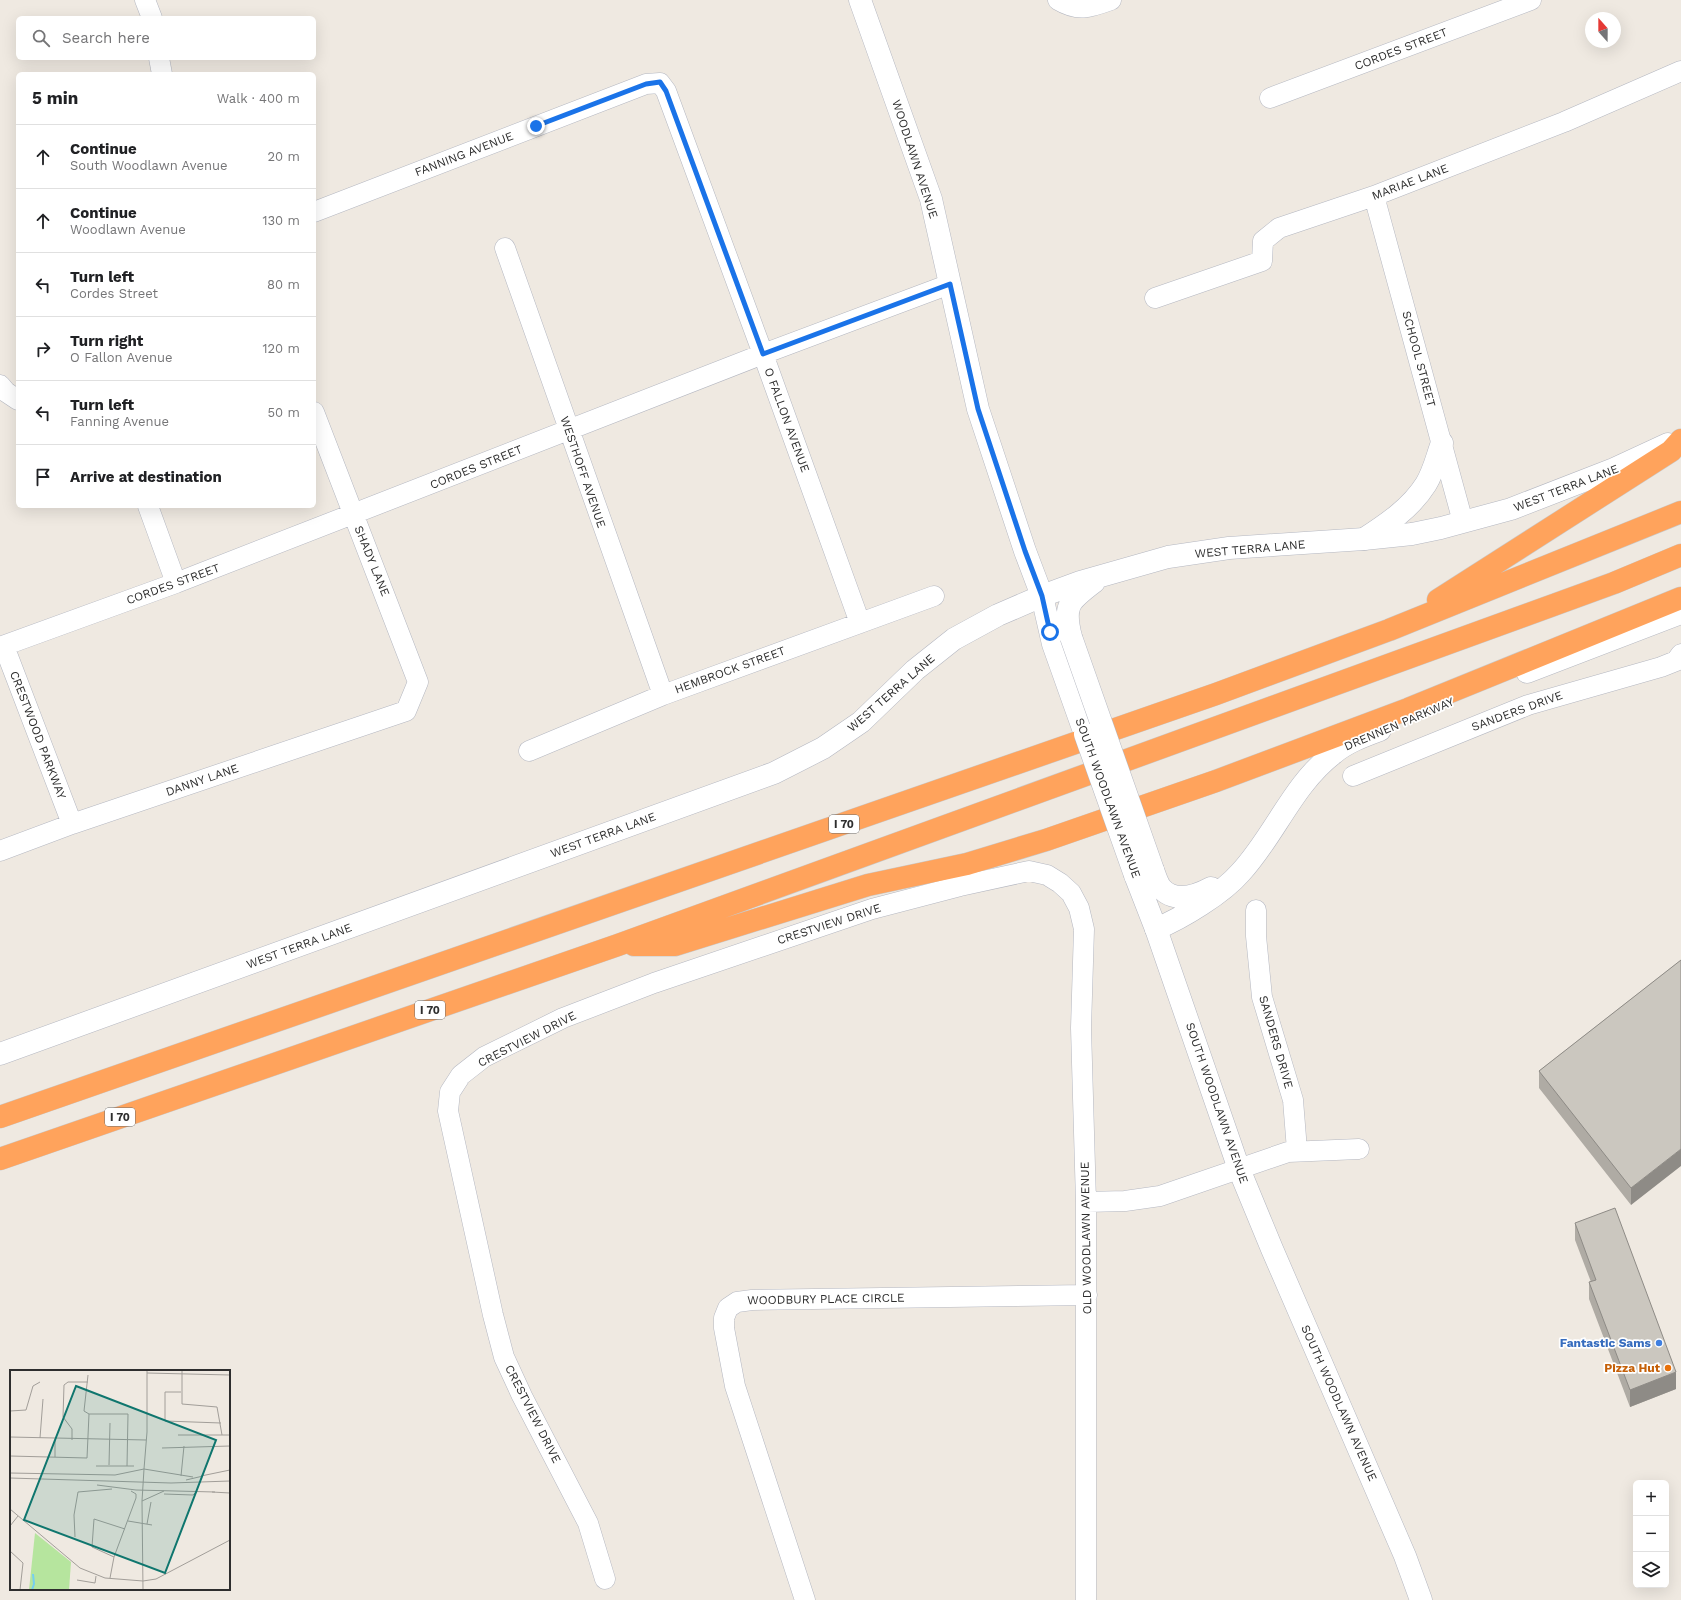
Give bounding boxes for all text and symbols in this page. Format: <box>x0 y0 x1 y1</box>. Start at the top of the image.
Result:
north arrow <box>1585 12 1621 48</box>
search box <box>16 16 316 60</box>
street label: CORDES STREET <box>1353 25 1449 73</box>
icon: search <box>30 27 52 49</box>
text: Search here <box>62 29 150 47</box>
text: 5 min <box>32 88 78 108</box>
text: Walk · 400 m <box>217 91 300 106</box>
street label: WOODLAWN AVENUE <box>889 98 941 221</box>
route end <box>527 117 545 135</box>
street label: FANNING AVENUE <box>413 129 515 179</box>
text: Continue <box>70 140 137 158</box>
icon: ahead <box>32 146 54 168</box>
text: 20 m <box>268 149 300 164</box>
text: South Woodlawn Avenue <box>70 158 228 173</box>
street label: MARIAE LANE <box>1370 161 1451 203</box>
text: Continue <box>70 204 137 222</box>
icon: ahead <box>32 210 54 232</box>
text: 130 m <box>262 213 300 228</box>
text: Woodlawn Avenue <box>70 222 186 237</box>
text: Turn left <box>70 268 134 286</box>
icon: left <box>32 274 54 296</box>
text: 80 m <box>267 277 300 292</box>
text: Cordes Street <box>70 286 158 301</box>
street label: SCHOOL STREET <box>1399 309 1439 409</box>
text: Turn right <box>70 332 143 350</box>
icon: right <box>32 338 54 360</box>
text: 120 m <box>262 341 300 356</box>
text: O Fallon Avenue <box>70 350 172 365</box>
street label: O FALLON AVENUE <box>762 366 813 475</box>
text: Turn left <box>70 396 134 414</box>
icon: left <box>32 402 54 424</box>
text: 50 m <box>268 405 300 420</box>
text: Fanning Avenue <box>70 414 169 429</box>
street label: WESTHOFF AVENUE <box>557 414 609 530</box>
street label: CORDES STREET <box>428 442 524 492</box>
street label: WEST TERRA LANE <box>1512 461 1621 514</box>
icon: arrive <box>32 466 54 488</box>
text: Arrive at destination <box>70 468 222 486</box>
street label: SHADY LANE <box>351 524 393 599</box>
street label: WEST TERRA LANE <box>1194 537 1306 561</box>
street label: CORDES STREET <box>124 561 222 607</box>
route start <box>1041 623 1059 641</box>
street label: HEMBROCK STREET <box>673 643 787 697</box>
street label: WEST TERRA LANE <box>844 651 938 735</box>
street label: CRESTWOOD PARKWAY <box>7 669 69 801</box>
street label: SANDERS DRIVE <box>1469 688 1565 734</box>
street label: DRENNEN PARKWAY <box>1342 694 1456 754</box>
street label: SOUTH WOODLAWN AVENUE <box>1072 716 1144 880</box>
street label: DANNY LANE <box>164 761 241 799</box>
street label: WEST TERRA LANE <box>548 809 658 861</box>
road number: I 70 <box>829 815 859 833</box>
street label: CRESTVIEW DRIVE <box>775 900 883 947</box>
street label: WEST TERRA LANE <box>244 920 354 972</box>
street label: SANDERS DRIVE <box>1256 994 1296 1090</box>
road number: I 70 <box>415 1001 445 1019</box>
street label: CRESTVIEW DRIVE <box>476 1008 579 1070</box>
street label: SOUTH WOODLAWN AVENUE <box>1183 1021 1251 1186</box>
road number: I 70 <box>105 1108 135 1126</box>
street label: OLD WOODLAWN AVENUE <box>1078 1161 1094 1315</box>
street label: WOODBURY PLACE CIRCLE <box>747 1291 905 1307</box>
street label: SOUTH WOODLAWN AVENUE <box>1298 1323 1380 1483</box>
place label: Fantastic Sams <box>1560 1336 1652 1350</box>
marker: Fantastic Sams <box>1654 1338 1664 1348</box>
place label: Pizza Hut <box>1604 1361 1661 1375</box>
street label: CRESTVIEW DRIVE <box>502 1363 564 1466</box>
marker: Pizza Hut <box>1663 1363 1673 1373</box>
inset map <box>10 1370 230 1590</box>
map controls <box>1633 1480 1669 1588</box>
button: + <box>1633 1480 1669 1516</box>
button: − <box>1633 1516 1669 1552</box>
button: layers <box>1633 1552 1669 1588</box>

